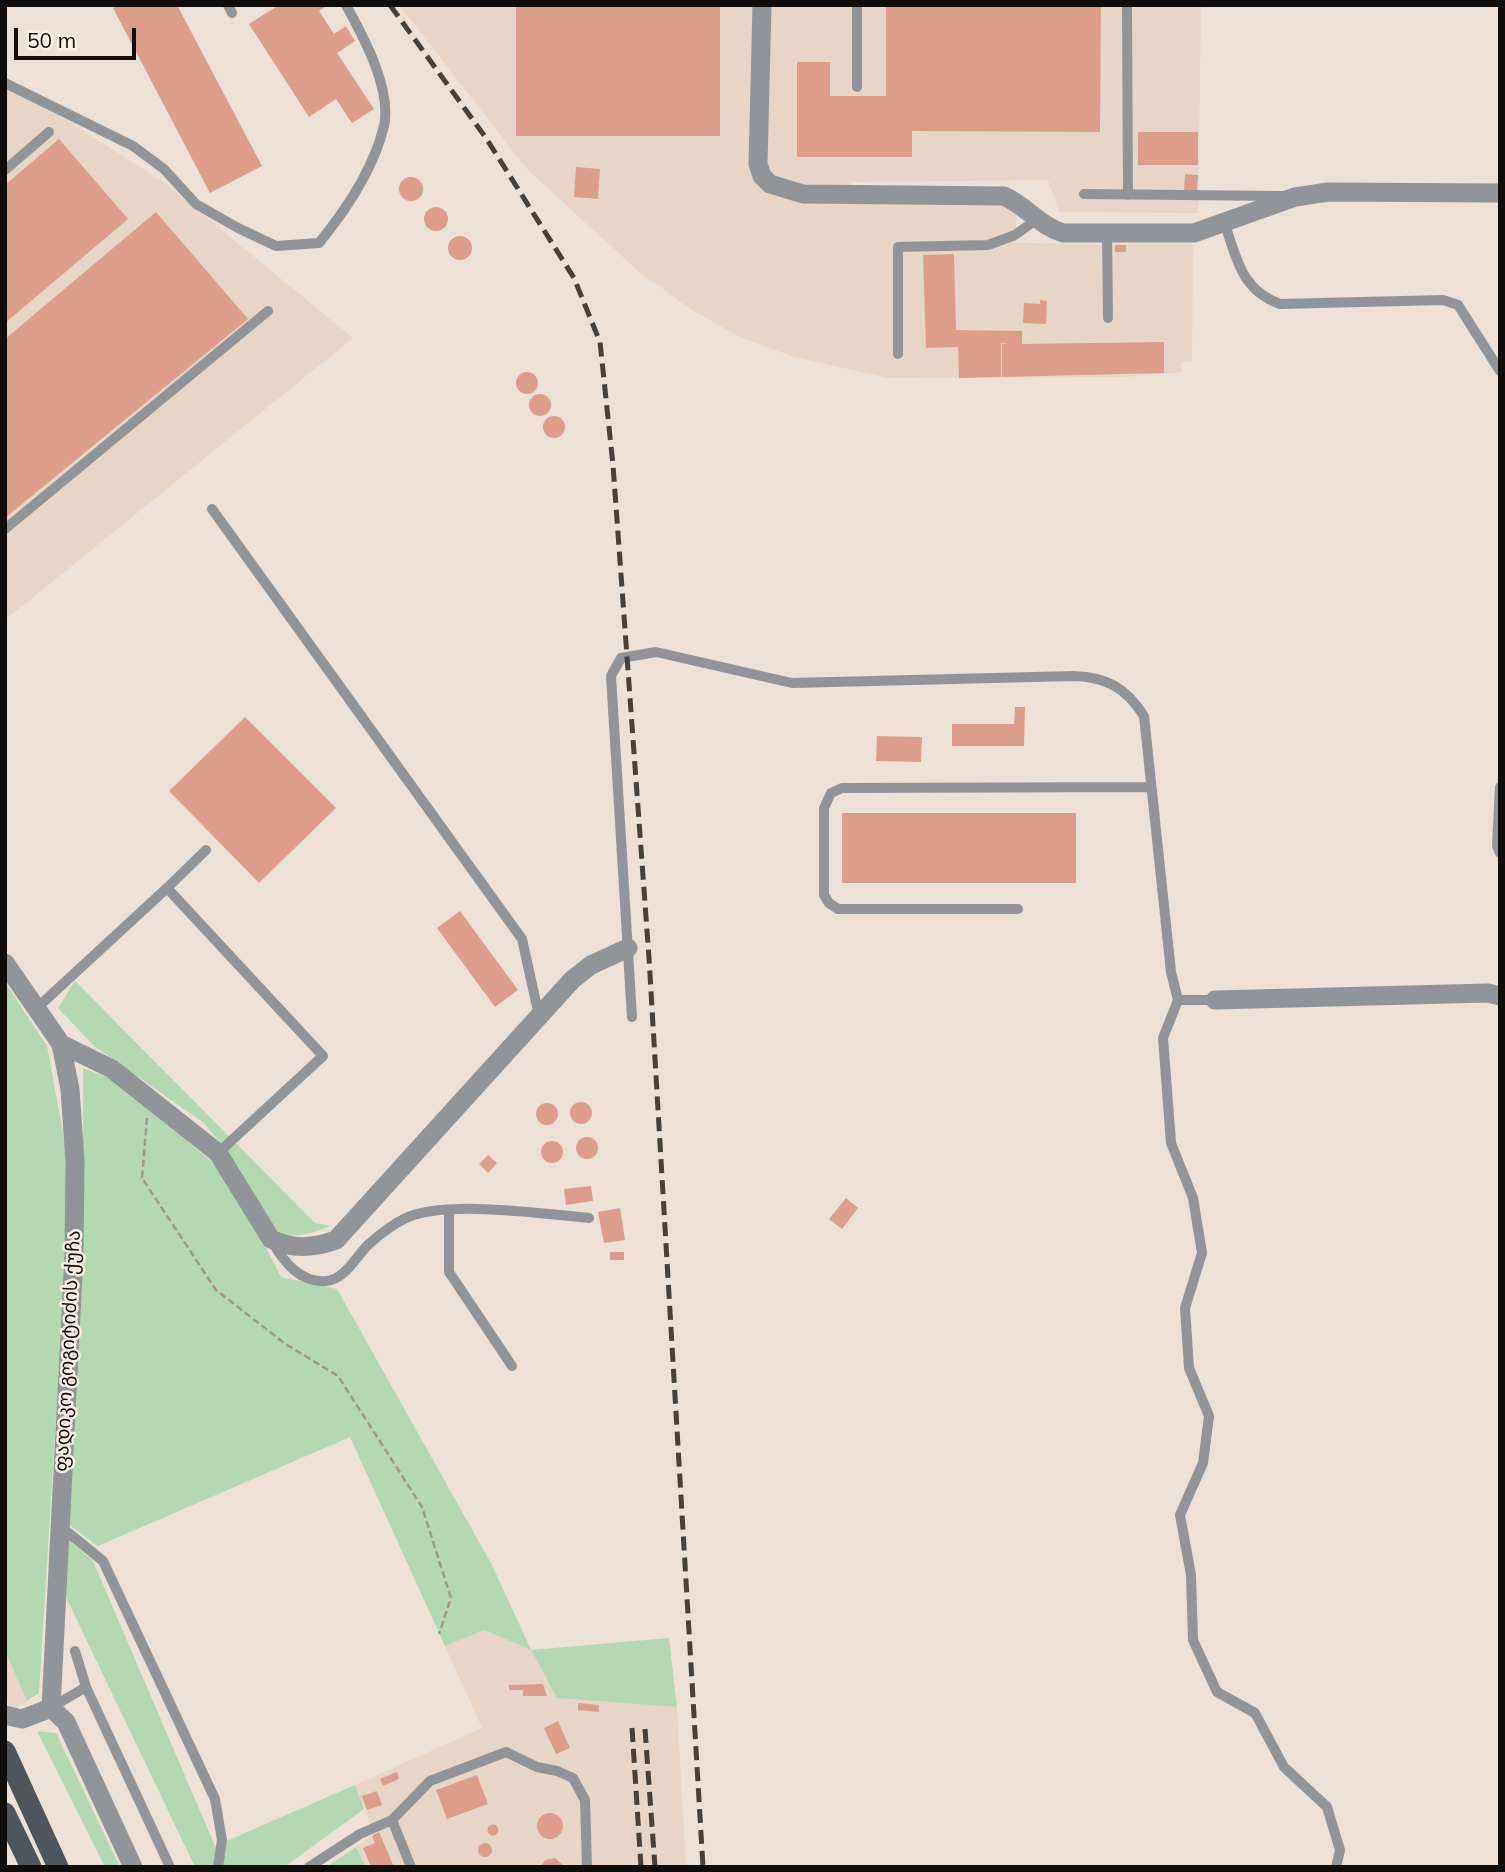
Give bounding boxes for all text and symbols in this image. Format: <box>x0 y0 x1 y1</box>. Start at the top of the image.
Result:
scale bar <box>18 14 140 58</box>
text: 50 m <box>27 27 76 53</box>
street label: ფადიკო გოგიტიძის ქუჩა <box>50 1230 86 1472</box>

